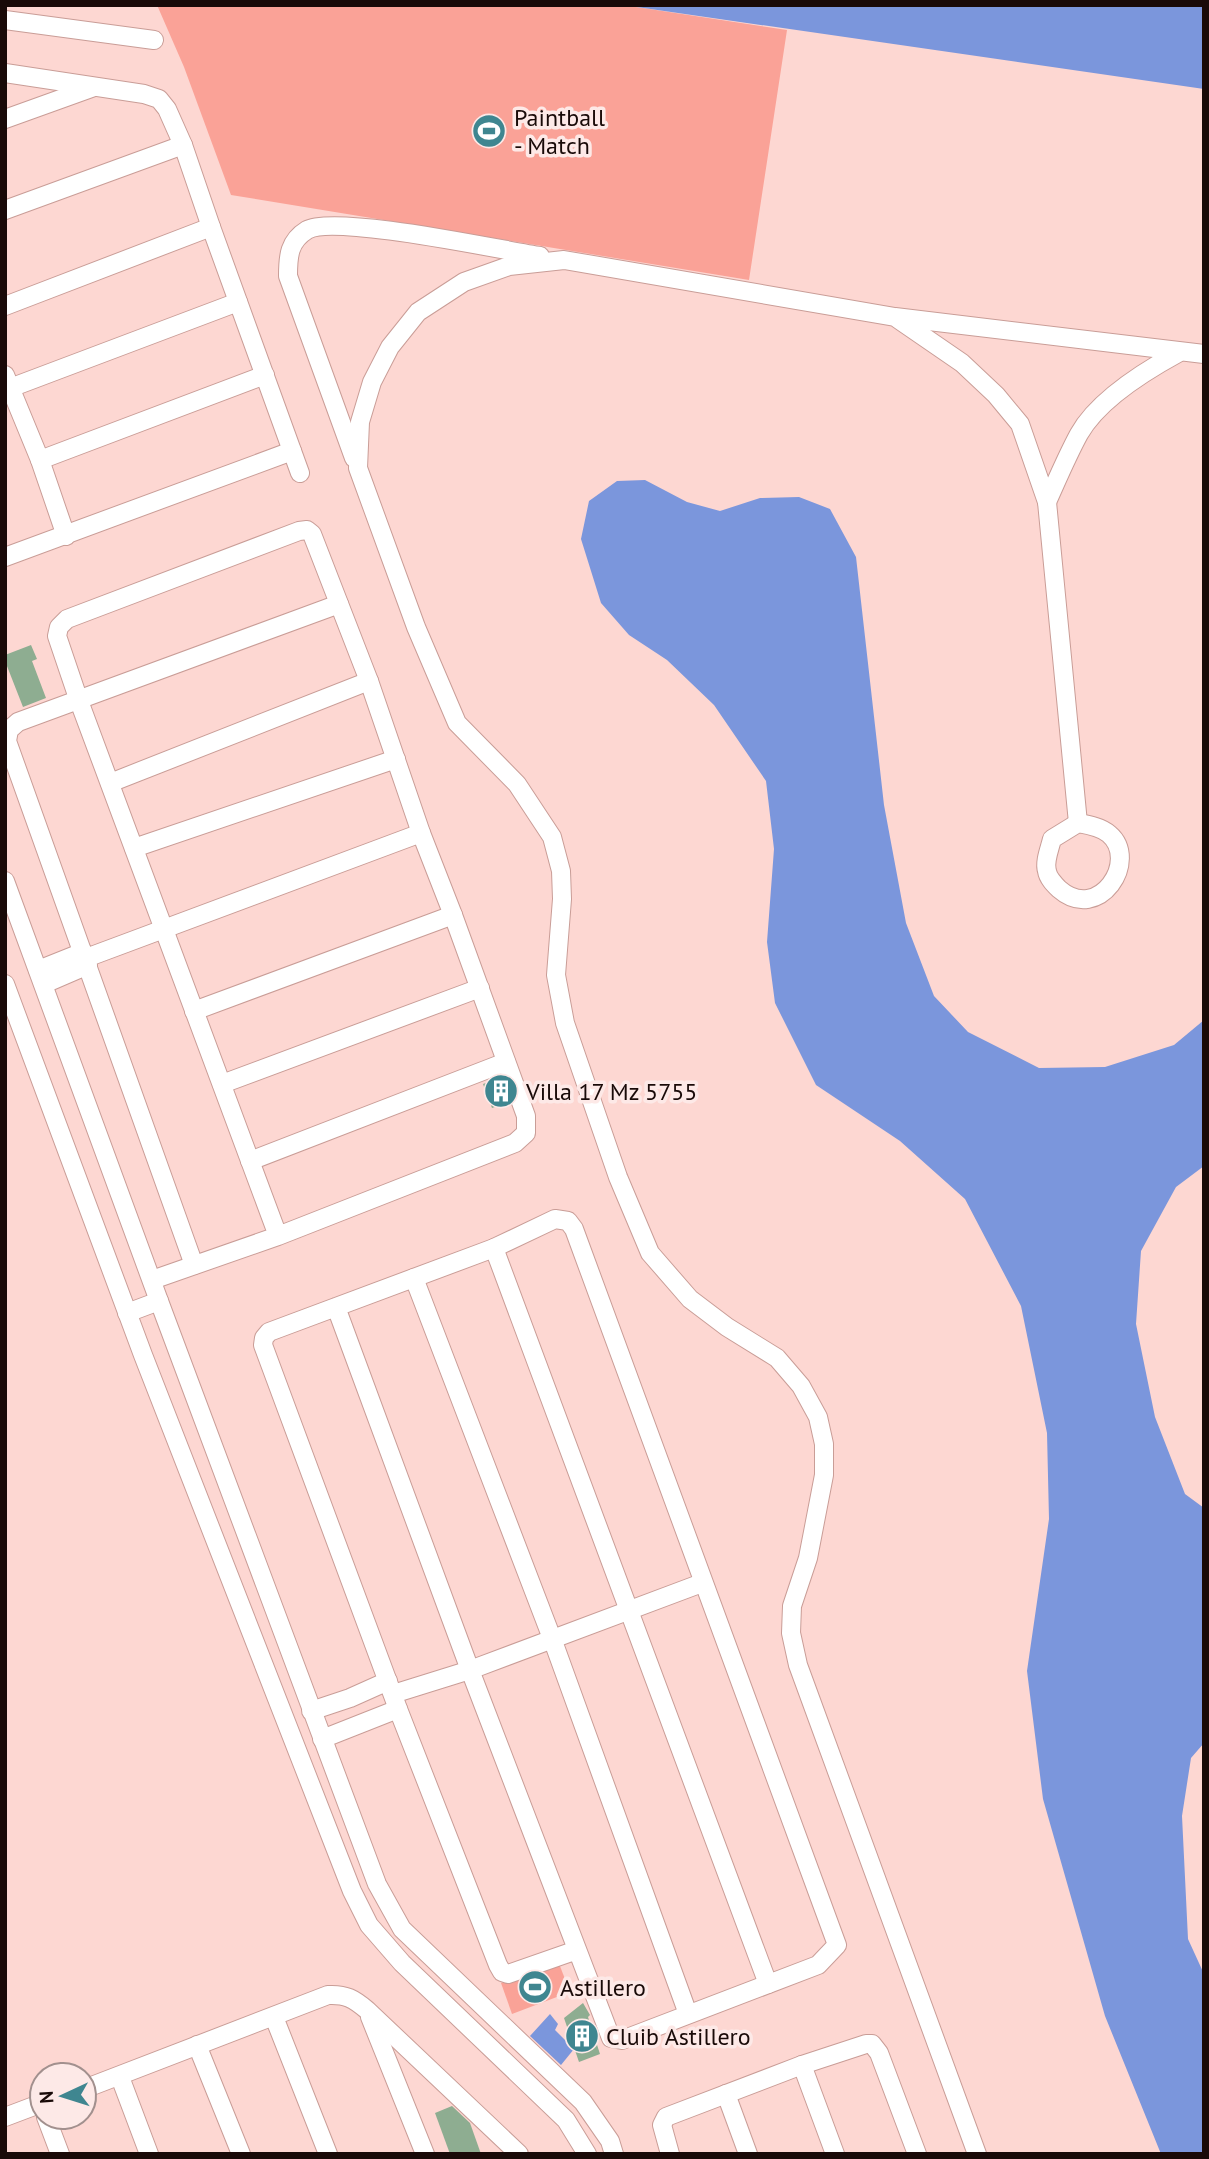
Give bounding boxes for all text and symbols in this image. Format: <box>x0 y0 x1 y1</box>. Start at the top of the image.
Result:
place label: Paintball - Match <box>514 102 605 161</box>
sports icon: Paintball - Match <box>470 112 508 150</box>
building icon: Villa 17 Mz 5755 <box>482 1072 520 1110</box>
place label: Villa 17 Mz 5755 <box>525 1076 697 1107</box>
sports icon: Astillero <box>516 1968 554 2006</box>
place label: Astillero <box>560 1972 646 2003</box>
building icon: Cluib Astillero <box>563 2017 601 2055</box>
place label: Cluib Astillero <box>606 2021 751 2052</box>
north arrow <box>28 2061 98 2131</box>
text: N <box>34 2090 58 2104</box>

